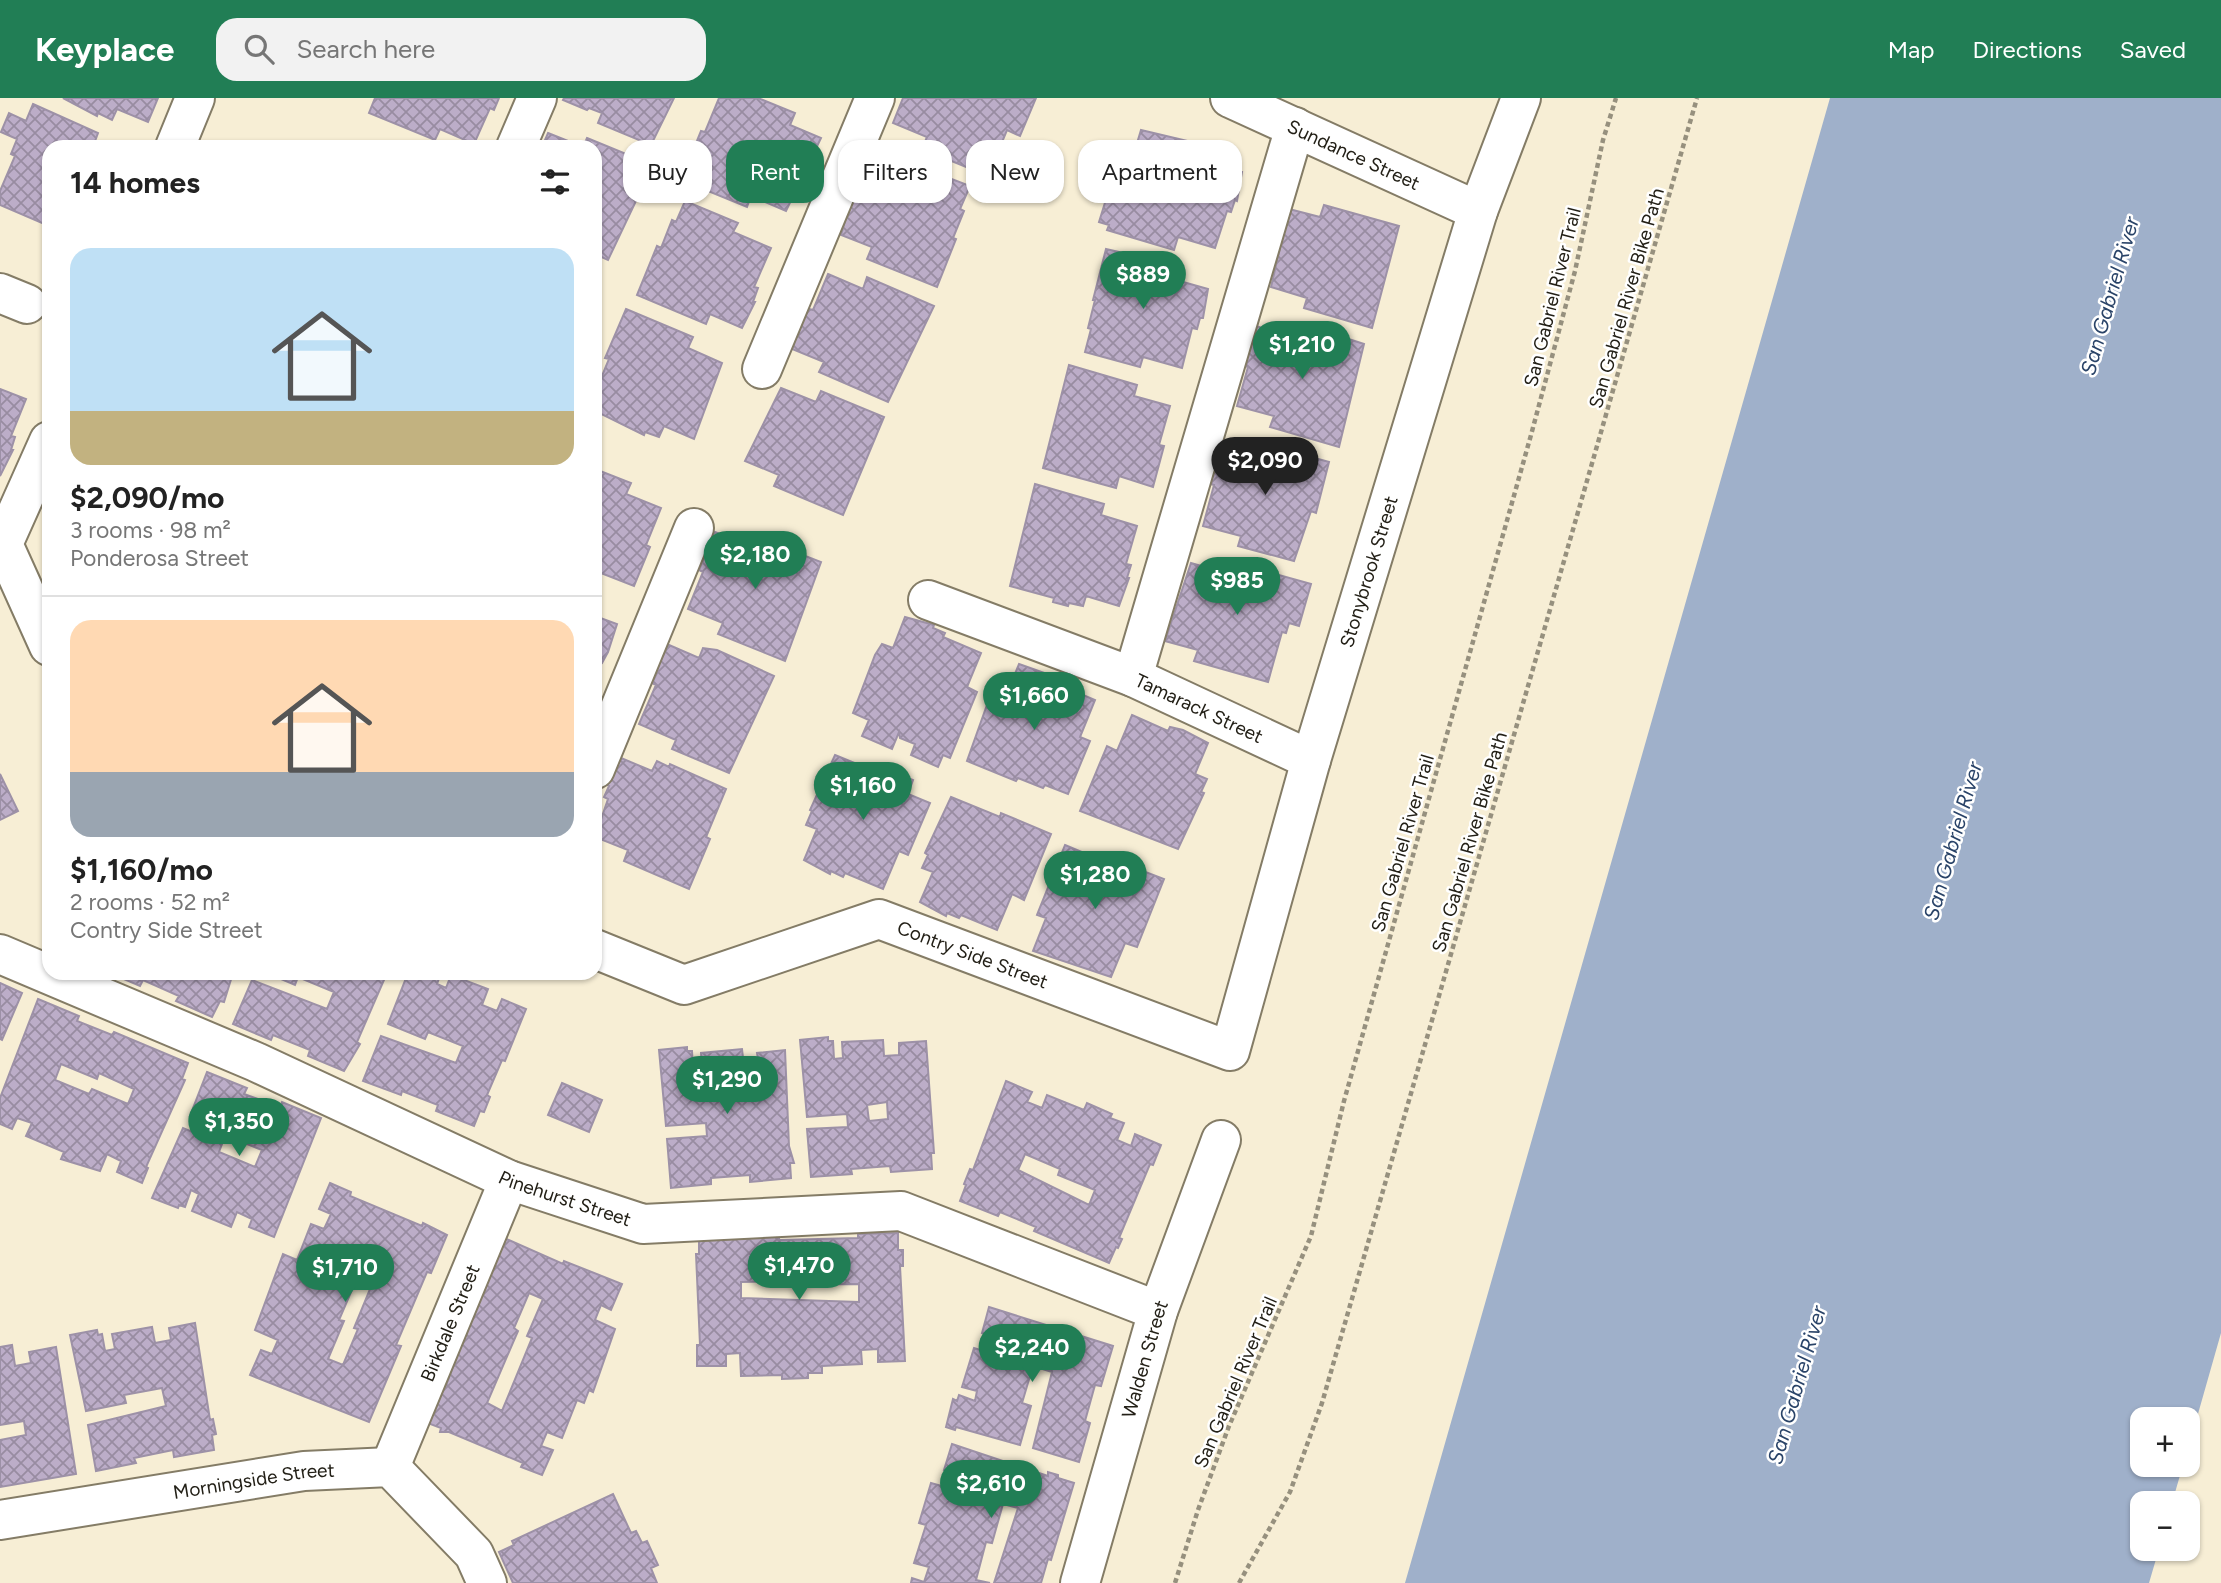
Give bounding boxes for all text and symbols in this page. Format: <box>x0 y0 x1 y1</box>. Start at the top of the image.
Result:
search box <box>216 18 706 81</box>
text: Keyplace <box>35 30 174 69</box>
icon: search <box>240 30 278 68</box>
text: Search here <box>296 33 435 65</box>
text: Map <box>1888 35 1934 64</box>
text: Directions <box>1972 35 2082 64</box>
text: Saved <box>2120 35 2186 64</box>
street label: Sundance Street <box>1284 115 1423 195</box>
chip: Buy <box>623 140 712 203</box>
chip: Rent <box>726 140 824 203</box>
chip: Filters <box>838 140 952 203</box>
chip: New <box>966 140 1064 203</box>
chip: Apartment <box>1078 140 1242 203</box>
icon: filters <box>536 163 574 201</box>
text: 14 homes <box>70 164 200 201</box>
street label: San Gabriel River Bike Path <box>1584 185 1669 411</box>
street label: San Gabriel River Trail <box>1519 205 1586 389</box>
water label: San Gabriel River <box>2075 213 2144 378</box>
pin: $889 <box>1102 252 1184 311</box>
text: $889 <box>1116 260 1170 288</box>
icon: home <box>259 293 385 419</box>
pin: $1,210 <box>1245 322 1359 381</box>
text: $1,210 <box>1269 330 1335 358</box>
pin: $2,090 <box>1208 438 1322 497</box>
text: $2,090 <box>1227 446 1303 474</box>
text: $2,090/mo <box>70 479 225 516</box>
street label: Stonybrook Street <box>1335 493 1403 650</box>
text: 3 rooms · 98 m² <box>70 516 231 544</box>
pin: $2,180 <box>698 532 812 591</box>
text: $2,180 <box>720 540 790 568</box>
text: Ponderosa Street <box>70 544 249 572</box>
pin: $985 <box>1196 558 1278 617</box>
text: $985 <box>1210 566 1264 594</box>
icon: home <box>259 665 385 791</box>
street label: Tamarack Street <box>1131 669 1267 748</box>
pin: $1,660 <box>977 672 1091 732</box>
text: $1,660 <box>999 681 1069 709</box>
street label: San Gabriel River Bike Path <box>1427 729 1512 955</box>
street label: San Gabriel River Trail <box>1366 752 1439 935</box>
water label: San Gabriel River <box>1918 758 1987 923</box>
pin: $1,160 <box>806 762 920 822</box>
text: $1,160 <box>830 771 896 799</box>
text: $1,160/mo <box>70 851 213 888</box>
pin: $1,280 <box>1038 852 1152 911</box>
text: $1,280 <box>1060 860 1130 888</box>
text: 2 rooms · 52 m² <box>70 888 230 916</box>
text: Contry Side Street <box>70 916 263 944</box>
street label: Contry Side Street <box>894 916 1051 993</box>
pin: $1,290 <box>670 1056 784 1116</box>
text: $1,290 <box>692 1065 762 1093</box>
pin: $1,350 <box>182 1098 296 1158</box>
text: $1,350 <box>204 1107 274 1135</box>
street label: Pinehurst Street <box>495 1166 634 1231</box>
pin: $1,470 <box>742 1242 856 1302</box>
pin: $1,710 <box>288 1244 402 1304</box>
text: $1,470 <box>764 1251 834 1279</box>
text: $1,710 <box>312 1253 378 1281</box>
street label: Birkdale Street <box>416 1261 485 1385</box>
street label: San Gabriel River Trail <box>1189 1293 1282 1471</box>
street label: Walden Street <box>1117 1297 1173 1421</box>
water label: San Gabriel River <box>1762 1302 1831 1467</box>
pin: $2,240 <box>975 1324 1089 1384</box>
text: $2,240 <box>995 1333 1069 1361</box>
map controls <box>2130 1407 2200 1561</box>
button: + <box>2130 1407 2200 1477</box>
street label: Morningside Street <box>171 1459 335 1504</box>
pin: $2,610 <box>934 1460 1048 1520</box>
text: $2,610 <box>956 1469 1026 1497</box>
button: − <box>2130 1491 2200 1561</box>

